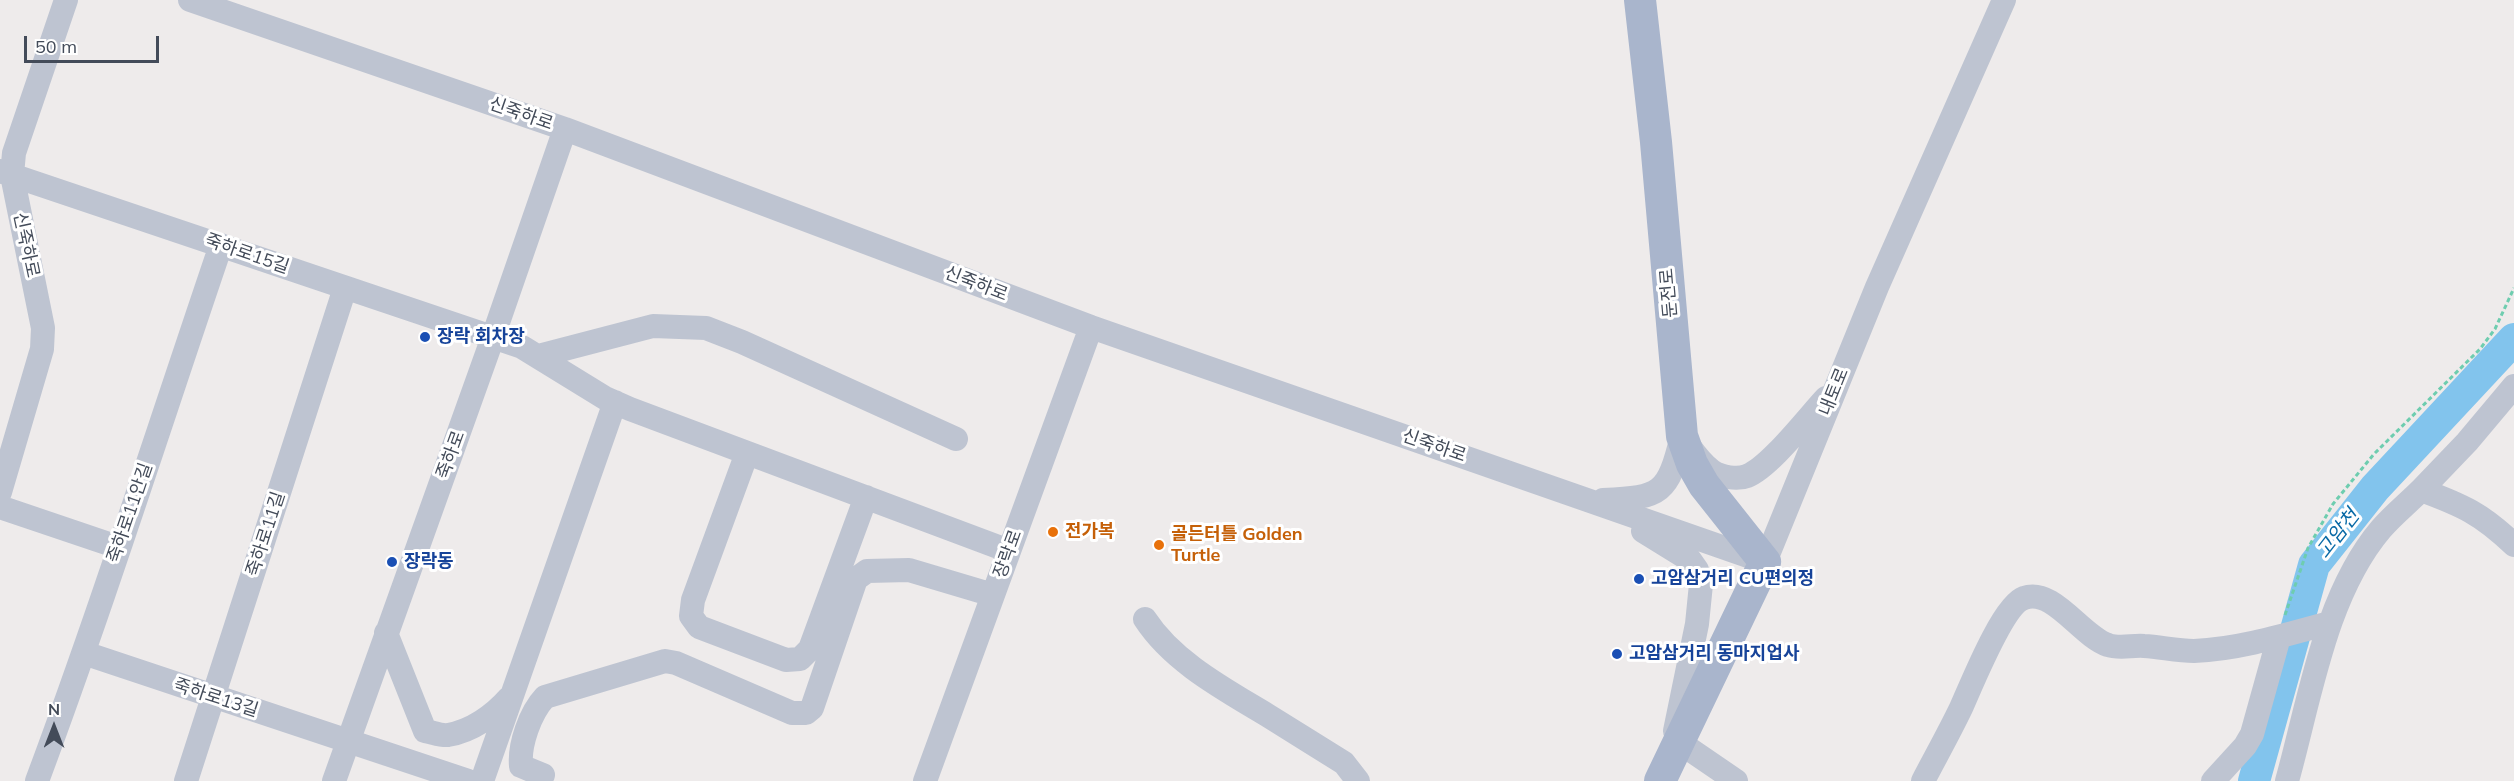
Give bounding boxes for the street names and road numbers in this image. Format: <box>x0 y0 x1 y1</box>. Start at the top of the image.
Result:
street label: 신죽하로 <box>486 93 556 135</box>
street label: 신죽하로 <box>9 210 43 280</box>
street label: 죽하로15길 <box>202 229 292 279</box>
street label: 신죽하로 <box>941 262 1011 306</box>
street label: 둔전로 <box>1656 267 1682 319</box>
street label: 내토로 <box>1815 365 1853 419</box>
street label: 신죽하로 <box>1399 425 1469 467</box>
street label: 죽하로 <box>432 428 470 482</box>
street label: 죽하로11안길 <box>103 460 157 566</box>
street label: 죽하로11길 <box>242 489 290 579</box>
street label: 장락로 <box>989 527 1027 581</box>
street label: 죽하로13길 <box>171 674 261 722</box>

